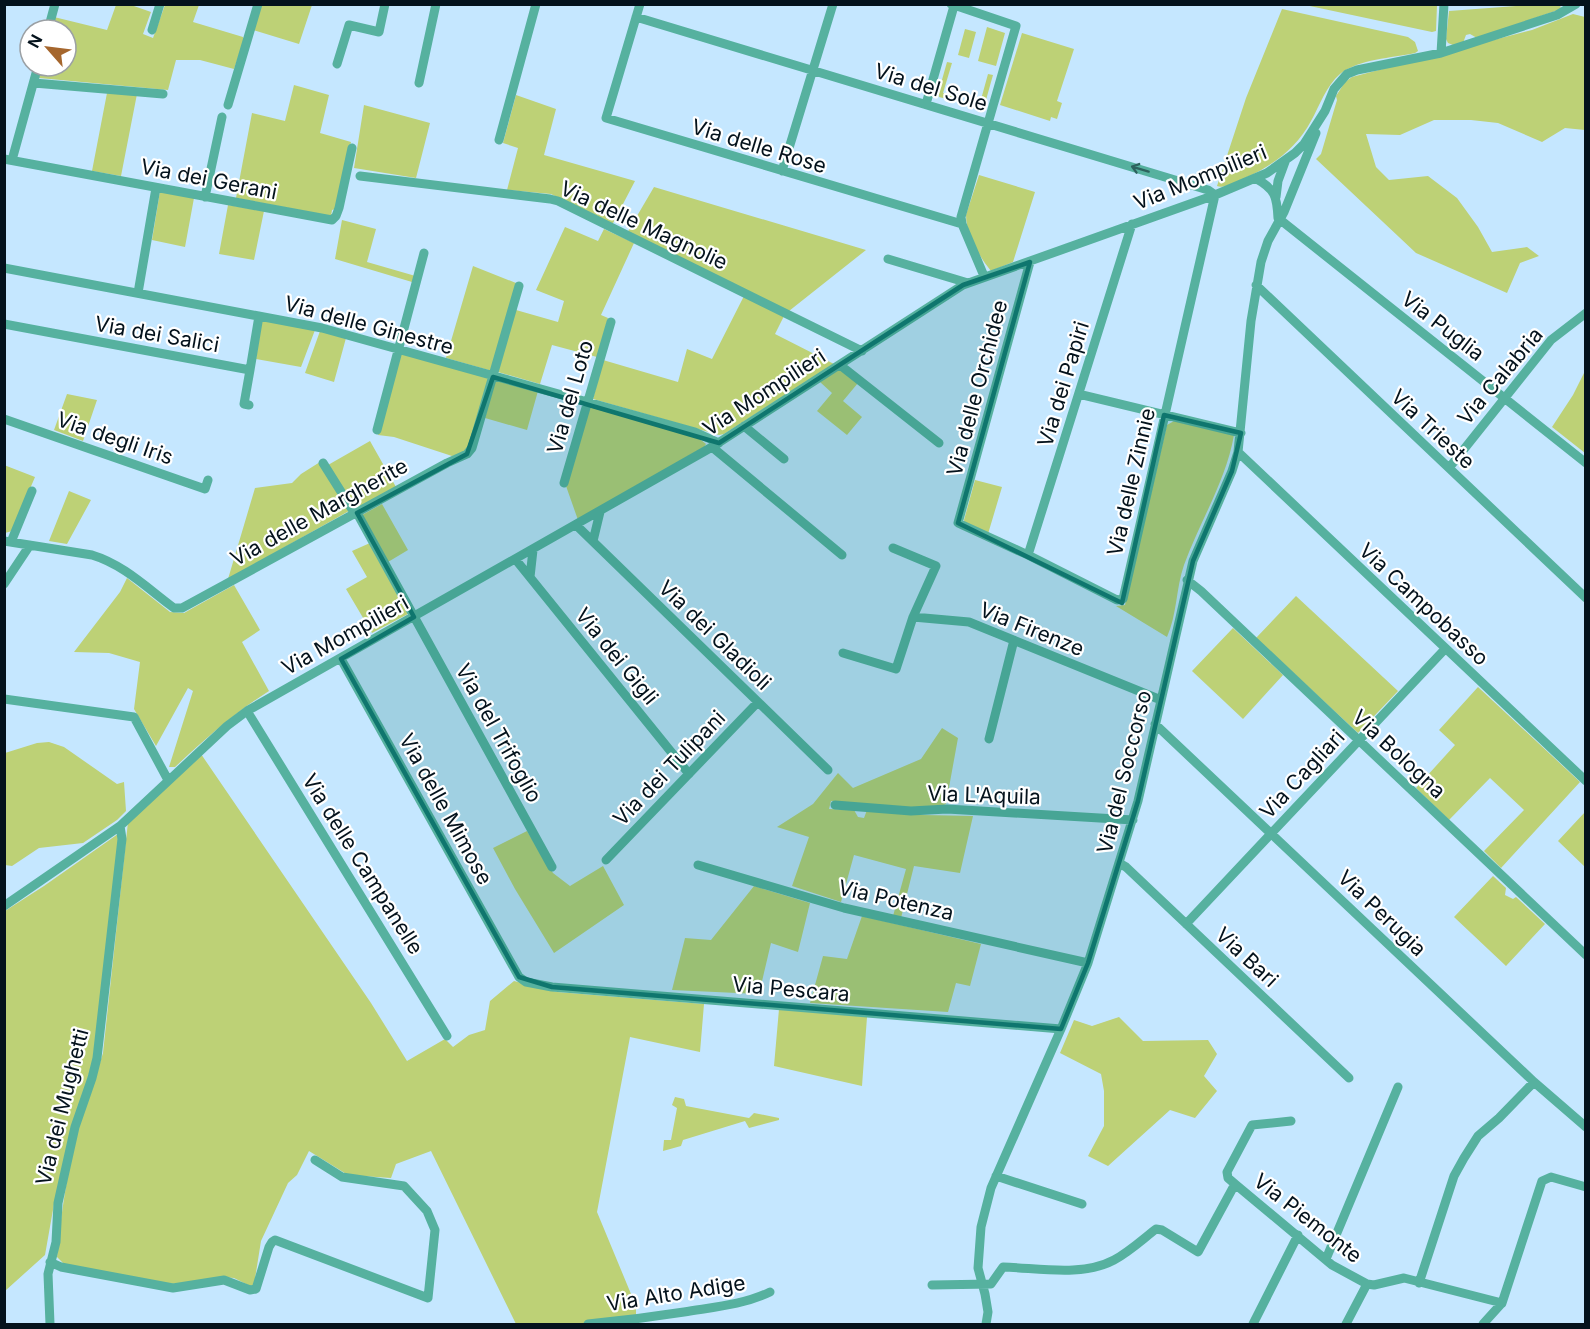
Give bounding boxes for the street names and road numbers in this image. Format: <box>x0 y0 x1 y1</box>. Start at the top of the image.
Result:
street label: Via del Sole <box>872 58 990 116</box>
street label: Via delle Rose <box>688 114 830 178</box>
street label: Via Mompilieri <box>1130 139 1270 215</box>
street label: Via dei Gerani <box>139 154 279 204</box>
street label: Via delle Magnolie <box>556 175 732 275</box>
street label: Via Puglia <box>1397 286 1489 366</box>
street label: Via delle Ginestre <box>282 290 456 360</box>
street label: Via delle Orchidee <box>941 297 1013 479</box>
street label: Via dei Salici <box>93 311 221 357</box>
street label: Via dei Papiri <box>1032 318 1094 450</box>
street label: Via Calabria <box>1452 322 1548 430</box>
street label: Via del Loto <box>542 337 598 457</box>
street label: Via Mompilieri <box>698 343 830 441</box>
street label: Via Trieste <box>1386 384 1480 474</box>
street label: Via degli Iris <box>54 406 176 470</box>
street label: Via delle Zinnie <box>1102 406 1160 558</box>
street label: Via delle Margherite <box>226 453 412 571</box>
street label: Via Campobasso <box>1354 538 1494 670</box>
street label: Via dei Gladioli <box>654 575 776 695</box>
street label: Via Mompilieri <box>277 590 413 680</box>
street label: Via Firenze <box>976 597 1088 661</box>
street label: Via dei Gigli <box>570 603 664 709</box>
street label: Via del Trifoglio <box>451 659 547 807</box>
street label: Via del Soccorso <box>1092 688 1156 856</box>
street label: Via Bologna <box>1347 704 1451 804</box>
street label: Via dei Tulipani <box>608 705 730 831</box>
street label: Via Cagliari <box>1254 724 1350 824</box>
street label: Via delle Mimose <box>394 729 498 889</box>
street label: Via delle Campanelle <box>297 769 429 959</box>
street label: Via L'Aquila <box>927 781 1041 809</box>
street label: Via Perugia <box>1333 865 1431 961</box>
street label: Via Potenza <box>836 875 956 925</box>
street label: Via Bari <box>1211 922 1283 992</box>
street label: Via Pescara <box>731 971 851 1007</box>
street label: Via dei Mughetti <box>30 1026 94 1188</box>
street label: Via Piemonte <box>1249 1168 1367 1268</box>
street label: Via Alto Adige <box>605 1270 747 1316</box>

